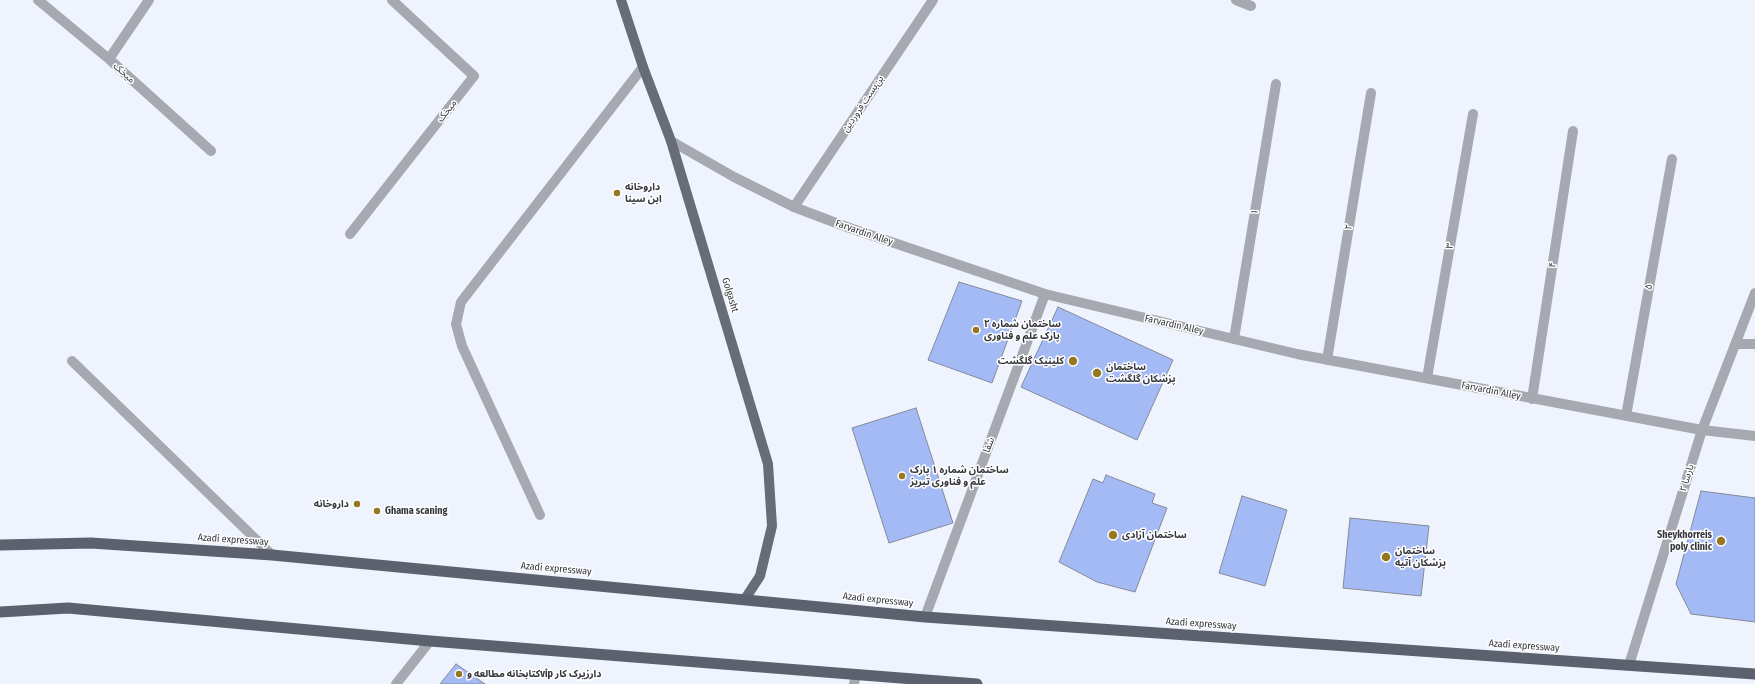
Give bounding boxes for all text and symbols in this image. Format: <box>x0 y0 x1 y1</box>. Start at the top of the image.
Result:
street label: میخک <box>111 60 137 86</box>
street label: بن‌بست فروردین <box>840 73 886 135</box>
street label: میخک <box>435 97 459 125</box>
place label: داروخانه ابن سینا <box>625 181 662 204</box>
marker: داروخانه ابن سینا <box>612 188 622 198</box>
street label: ۱ <box>1249 208 1261 216</box>
street label: Farvardin Alley <box>834 218 894 248</box>
street label: ۲ <box>1343 223 1355 231</box>
street label: ۳ <box>1444 242 1456 250</box>
street label: ۴ <box>1547 261 1559 269</box>
street label: Golgasht <box>719 276 741 314</box>
street label: ۵ <box>1643 283 1655 291</box>
street label: Farvardin Alley <box>1143 312 1205 338</box>
place label: ساختمان شماره ۲ پارک علم و فناوری <box>984 318 1061 342</box>
marker: ساختمان شماره ۲ پارک علم و فناوری <box>971 325 981 335</box>
place label: کلینیک گلگشت <box>998 355 1064 367</box>
marker: کلینیک گلگشت <box>1067 355 1079 367</box>
place label: ساختمان پزشکان گلگشت <box>1106 361 1176 384</box>
marker: ساختمان پزشکان گلگشت <box>1091 367 1103 379</box>
street label: Farvardin Alley <box>1460 379 1522 403</box>
street label: شفا <box>981 436 997 454</box>
street label: پارسا ۲ <box>1677 463 1697 493</box>
place label: ساختمان شماره ۱ پارک علم و فناوری تبریز <box>910 464 1009 488</box>
marker: ساختمان شماره ۱ پارک علم و فناوری تبریز <box>897 471 907 481</box>
place label: داروخانه <box>314 498 349 510</box>
marker: داروخانه <box>352 499 362 509</box>
place label: Ghama scaning <box>385 505 447 517</box>
marker: Ghama scaning <box>372 506 382 516</box>
marker: ساختمان آزادی <box>1107 529 1119 541</box>
place label: ساختمان آزادی <box>1122 529 1187 541</box>
place label: Sheykhorreis poly clinic <box>1657 529 1712 552</box>
street label: Azadi expressway <box>197 532 269 548</box>
marker: Sheykhorreis poly clinic <box>1715 535 1727 547</box>
place label: ساختمان پزشکان آتیه <box>1395 545 1446 568</box>
marker: ساختمان پزشکان آتیه <box>1380 551 1392 563</box>
street label: Azadi expressway <box>520 560 592 578</box>
street label: Azadi expressway <box>842 590 914 610</box>
street label: Azadi expressway <box>1165 616 1237 632</box>
street label: Azadi expressway <box>1488 638 1560 654</box>
place label: کتابخانه مطالعه وvip دارزیرک کار <box>467 668 601 680</box>
marker: کتابخانه مطالعه وvip دارزیرک کار <box>454 669 464 679</box>

